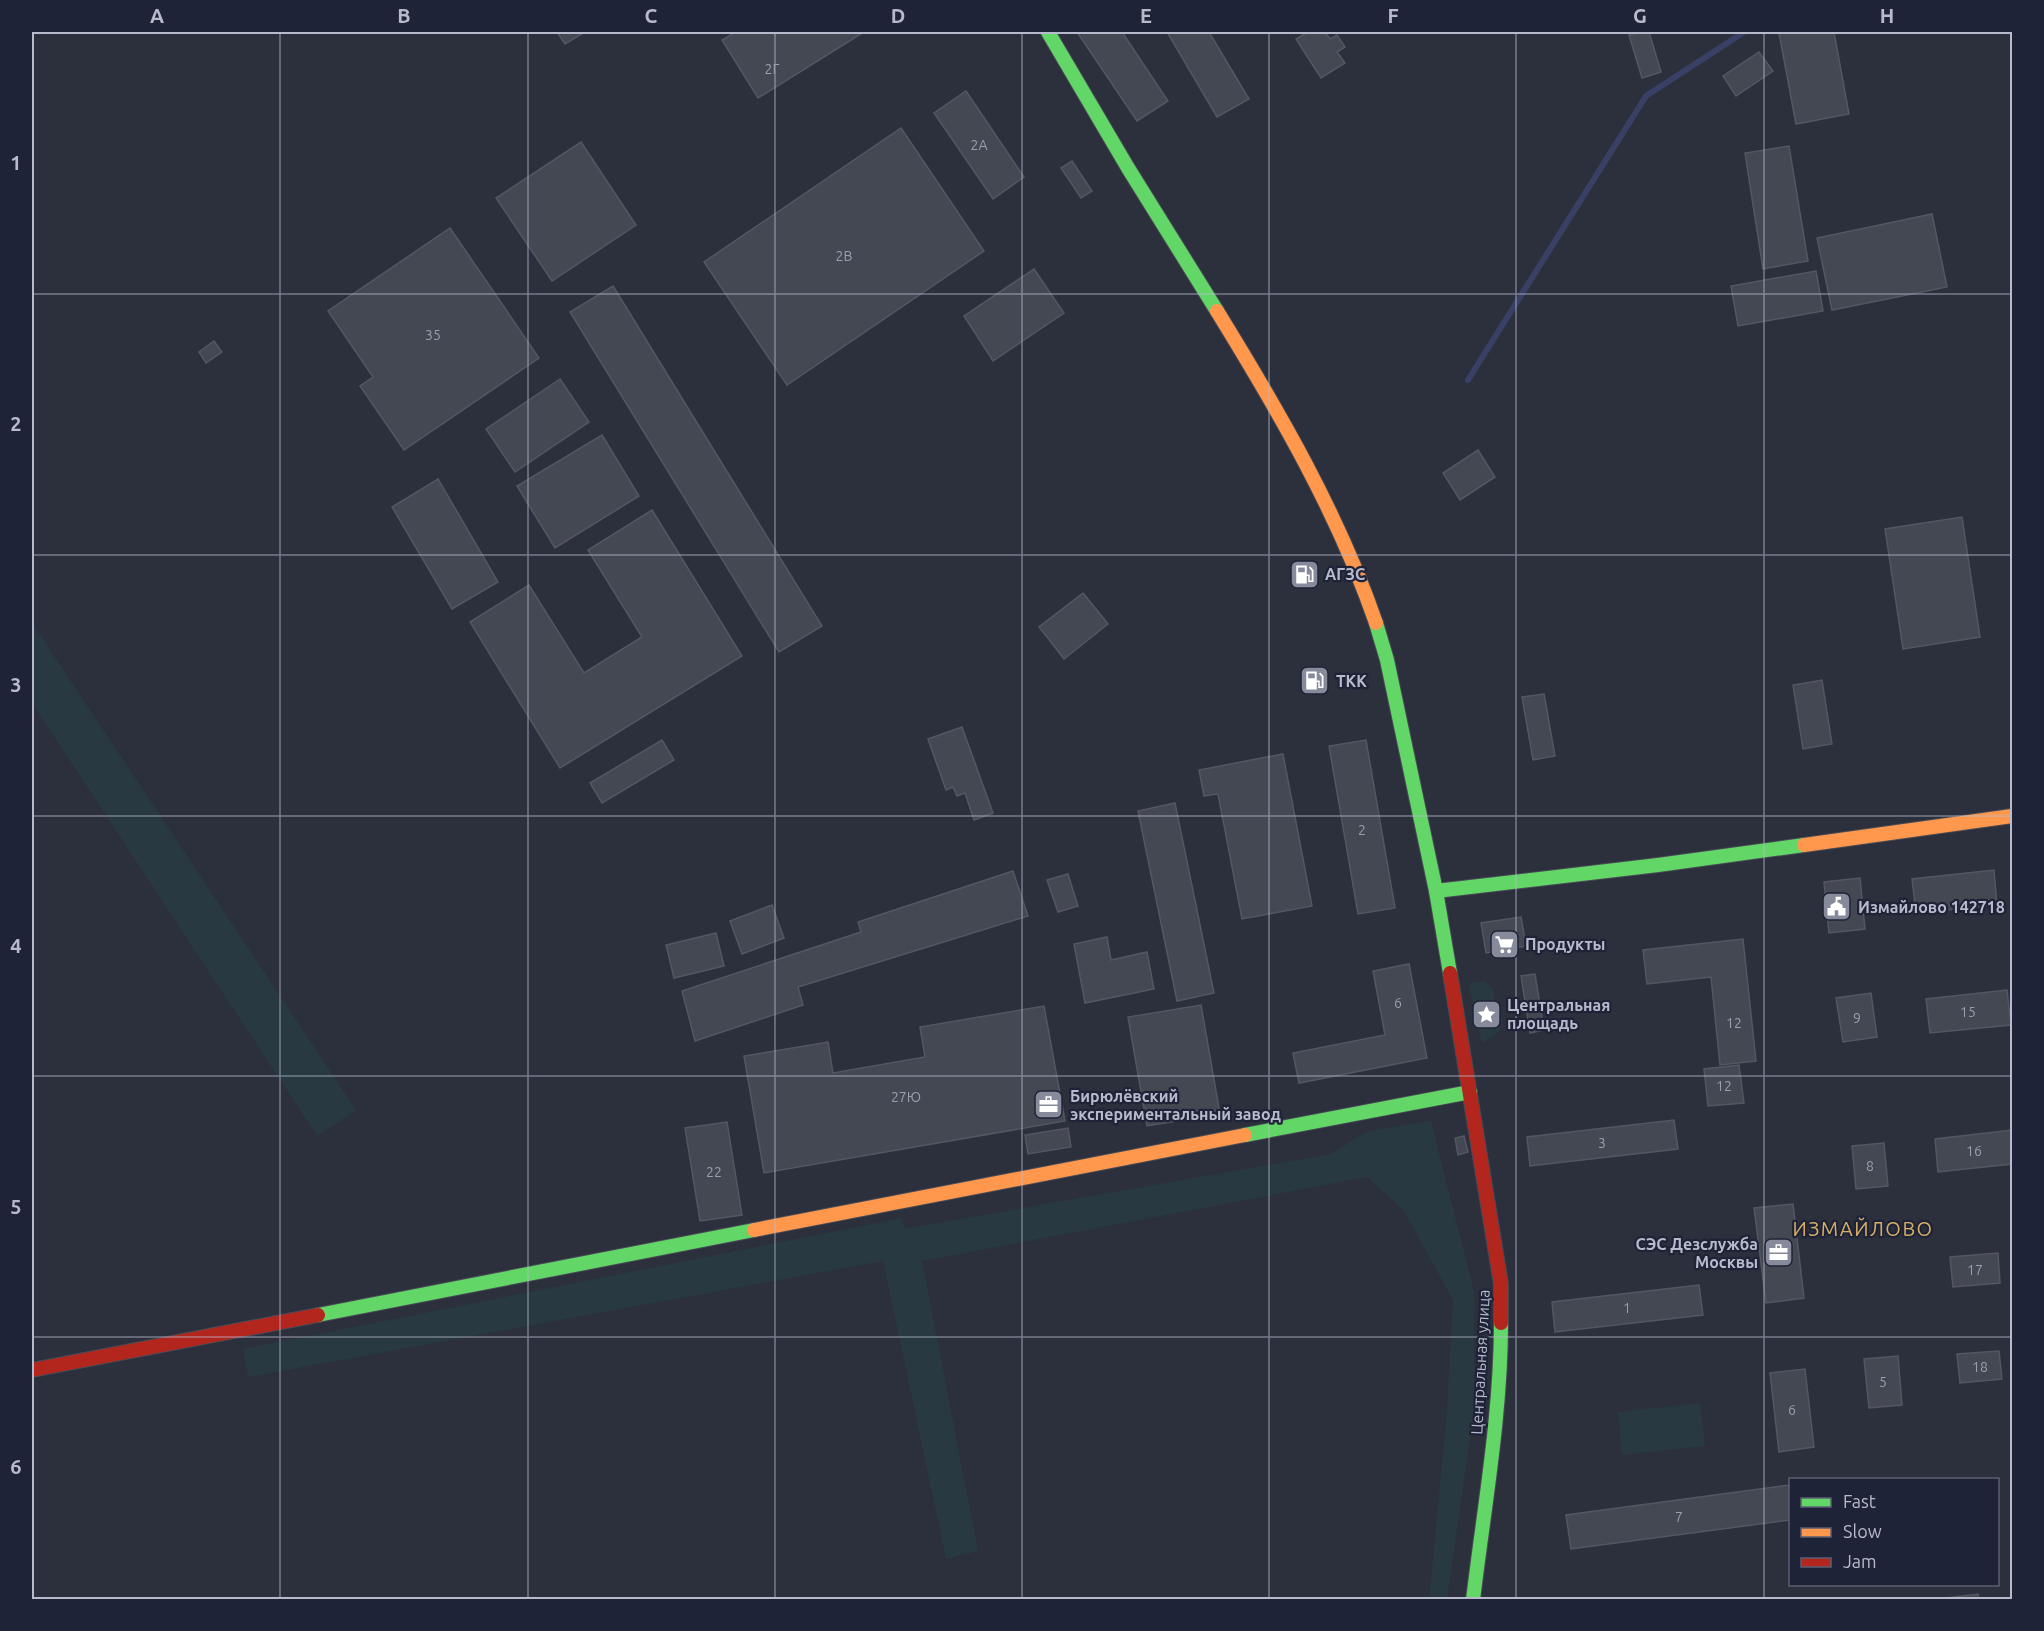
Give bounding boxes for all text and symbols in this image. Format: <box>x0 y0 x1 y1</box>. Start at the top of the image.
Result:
text: A <box>150 4 164 27</box>
text: B <box>397 4 411 27</box>
text: C <box>645 4 658 27</box>
text: D <box>891 4 905 27</box>
text: E <box>1140 4 1152 27</box>
text: F <box>1387 4 1399 27</box>
text: G <box>1633 4 1647 27</box>
text: H <box>1880 4 1894 27</box>
house number: 2Г <box>765 61 779 77</box>
house number: 2А <box>971 137 988 153</box>
text: 1 <box>10 151 22 174</box>
house number: 2В <box>836 248 852 264</box>
house number: 35 <box>425 327 441 343</box>
text: 2 <box>10 412 22 435</box>
fuel station icon: АГЗС <box>1288 558 1320 590</box>
place label: АГЗС <box>1325 565 1365 583</box>
fuel station icon: ТКК <box>1299 665 1331 697</box>
place label: ТКК <box>1336 672 1367 690</box>
text: 3 <box>10 673 22 696</box>
house number: 2 <box>1358 822 1366 838</box>
public building icon: Измайлово 142718 <box>1821 891 1853 923</box>
place label: Измайлово 142718 <box>1858 898 2005 916</box>
supermarket icon: Продукты <box>1488 928 1520 960</box>
text: 4 <box>10 934 22 957</box>
place label: Продукты <box>1525 935 1605 953</box>
house number: 6 <box>1394 995 1402 1011</box>
place label: Центральная площадь <box>1507 996 1610 1032</box>
place icon: Центральная площадь <box>1470 998 1502 1030</box>
house number: 15 <box>1960 1004 1976 1020</box>
house number: 9 <box>1853 1010 1861 1026</box>
house number: 12 <box>1726 1015 1742 1031</box>
house number: 12 <box>1716 1078 1732 1094</box>
place label: Бирюлёвский экспериментальный завод <box>1070 1087 1282 1123</box>
house number: 27Ю <box>891 1089 921 1105</box>
office icon: Бирюлёвский экспериментальный завод <box>1033 1089 1065 1121</box>
house number: 3 <box>1598 1135 1606 1151</box>
house number: 16 <box>1966 1143 1982 1159</box>
house number: 8 <box>1866 1158 1874 1174</box>
house number: 22 <box>706 1164 722 1180</box>
text: 5 <box>10 1195 22 1218</box>
district label: ИЗМАЙЛОВО <box>1792 1217 1934 1240</box>
place label: СЭС Дезслужба Москвы <box>1635 1235 1758 1271</box>
office icon: СЭС Дезслужба Москвы <box>1763 1237 1795 1269</box>
house number: 17 <box>1967 1262 1983 1278</box>
street label: Центральная улица <box>1467 1289 1493 1435</box>
house number: 1 <box>1623 1300 1631 1316</box>
house number: 18 <box>1972 1359 1988 1375</box>
house number: 5 <box>1879 1374 1887 1390</box>
house number: 6 <box>1788 1402 1796 1418</box>
text: 6 <box>10 1455 22 1478</box>
legend <box>1789 1478 1999 1586</box>
text: Fast <box>1843 1491 1876 1511</box>
house number: 7 <box>1675 1509 1683 1525</box>
text: Slow <box>1843 1521 1882 1541</box>
text: Jam <box>1843 1551 1877 1571</box>

